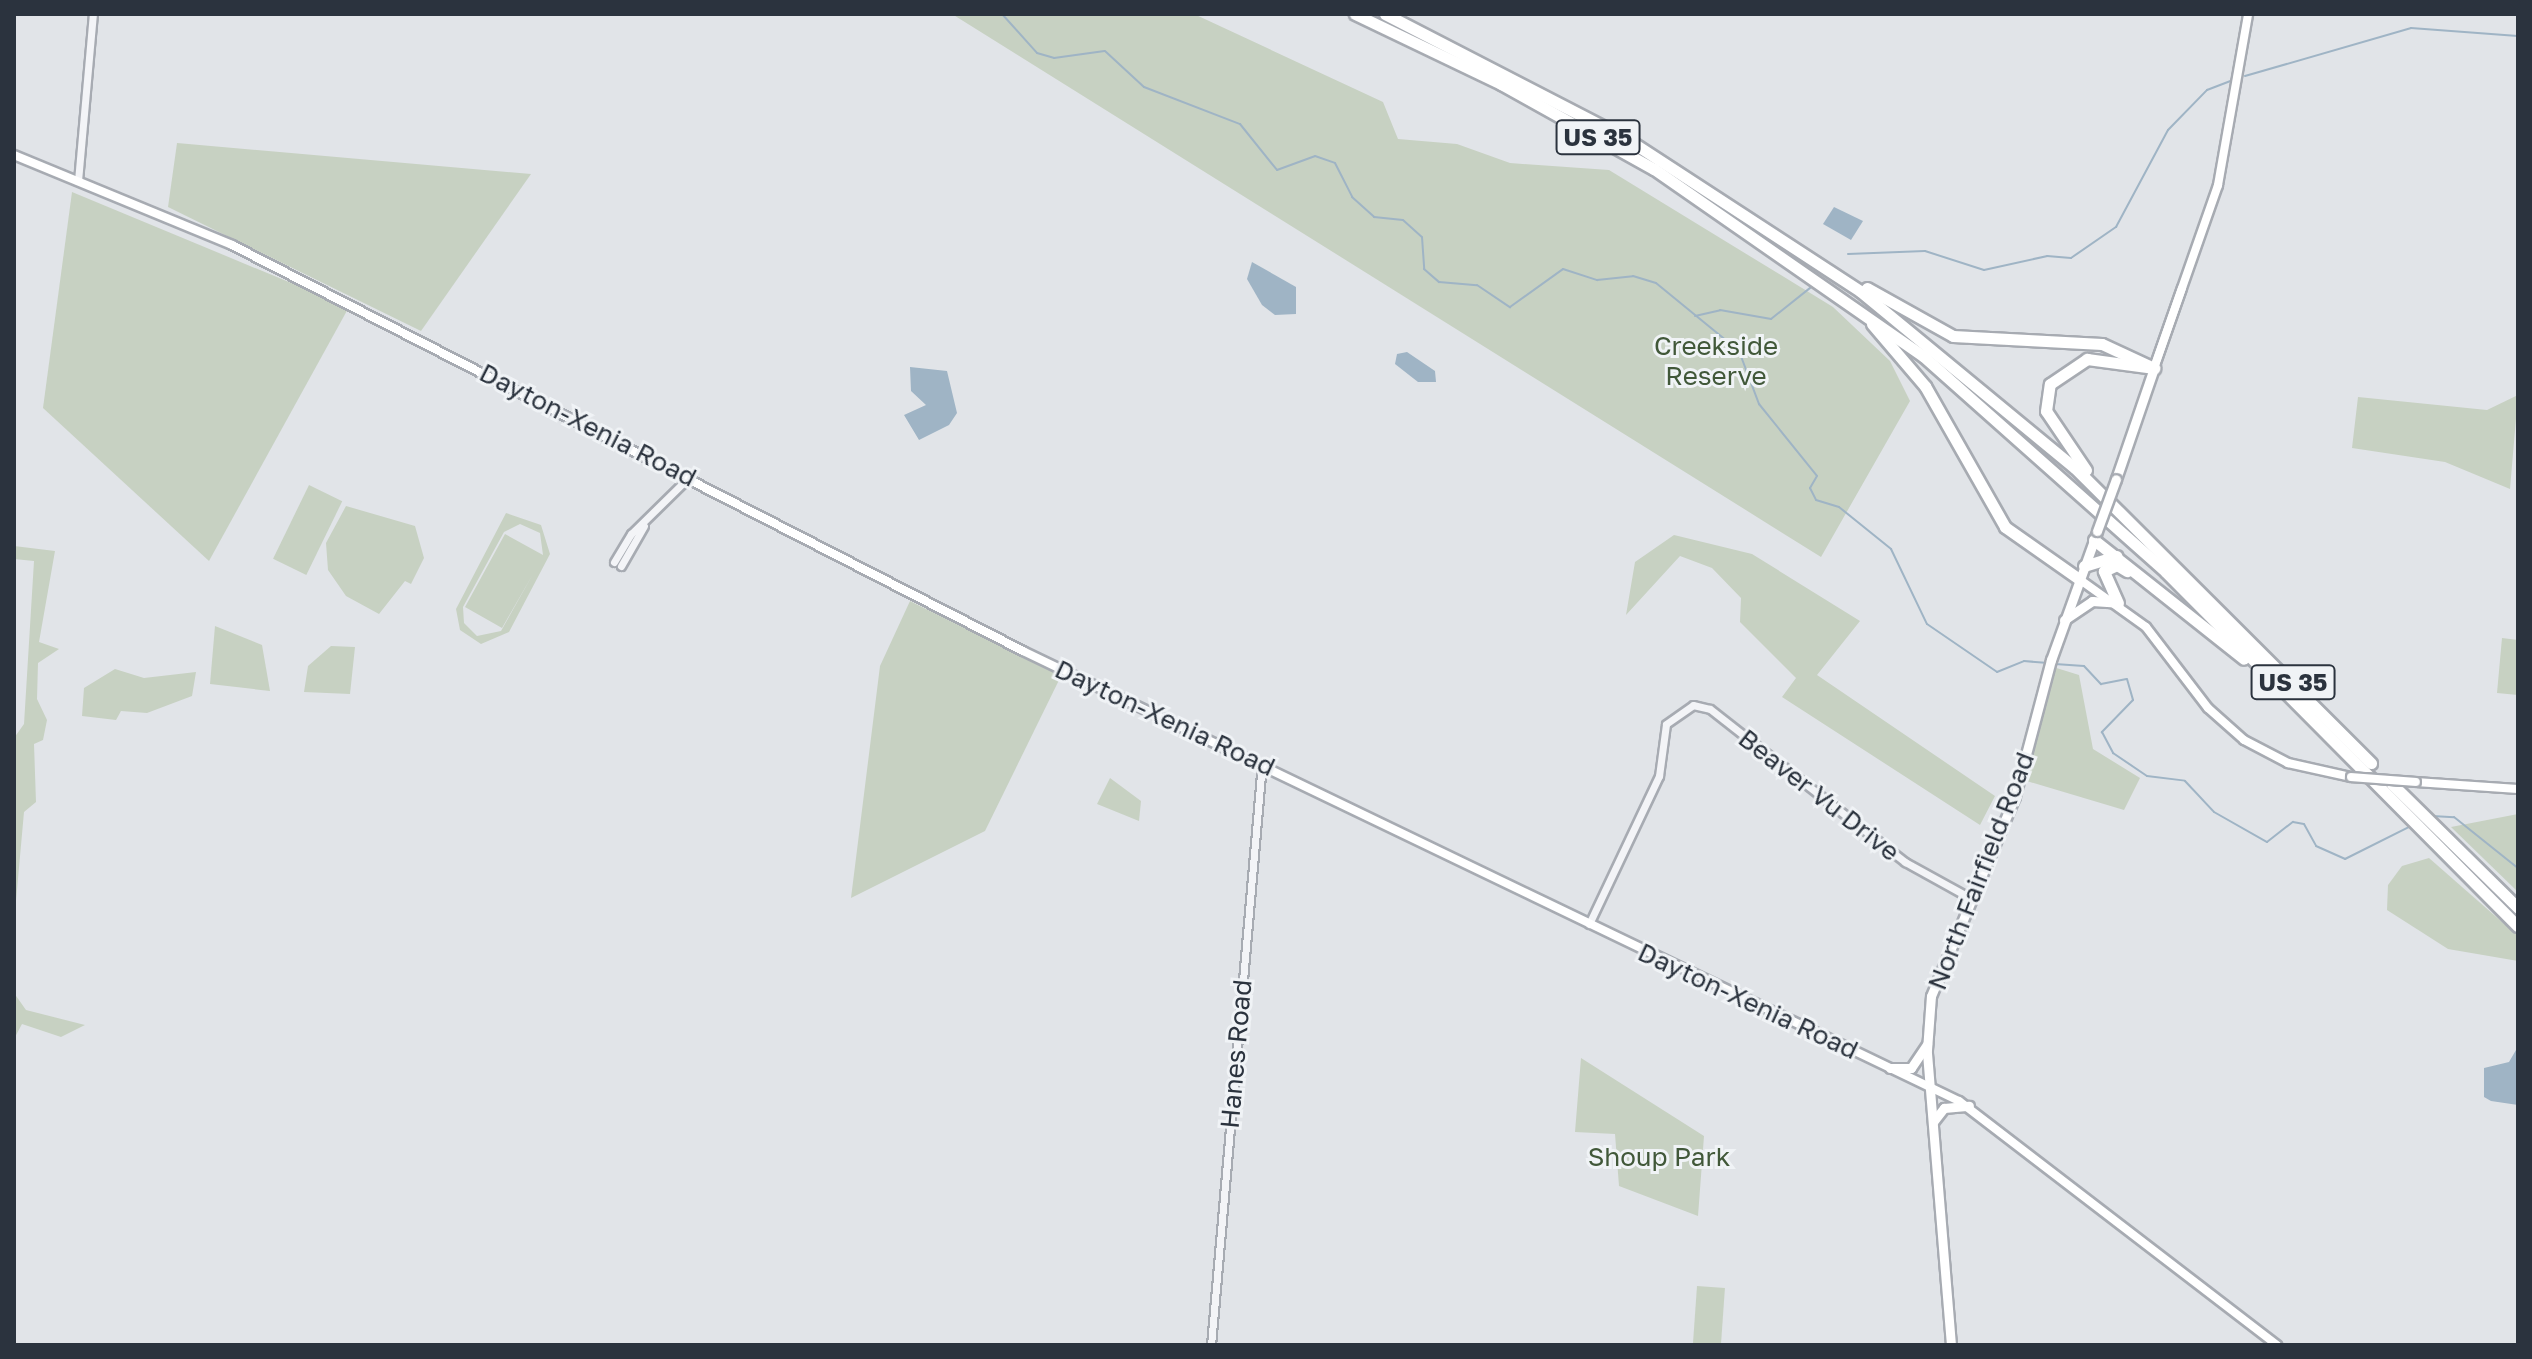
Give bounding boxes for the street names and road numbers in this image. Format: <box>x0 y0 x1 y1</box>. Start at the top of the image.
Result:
road number: US 35 <box>1554 117 1642 157</box>
street label: Dayton-Xenia Road <box>474 357 702 493</box>
street label: Dayton-Xenia Road <box>1050 653 1280 783</box>
road number: US 35 <box>2249 662 2337 702</box>
street label: Beaver Vu Drive <box>1732 723 1906 867</box>
street label: North Fairfield Road <box>1921 748 2041 994</box>
street label: Dayton-Xenia Road <box>1633 936 1863 1066</box>
street label: Hanes Road <box>1214 978 1258 1130</box>

